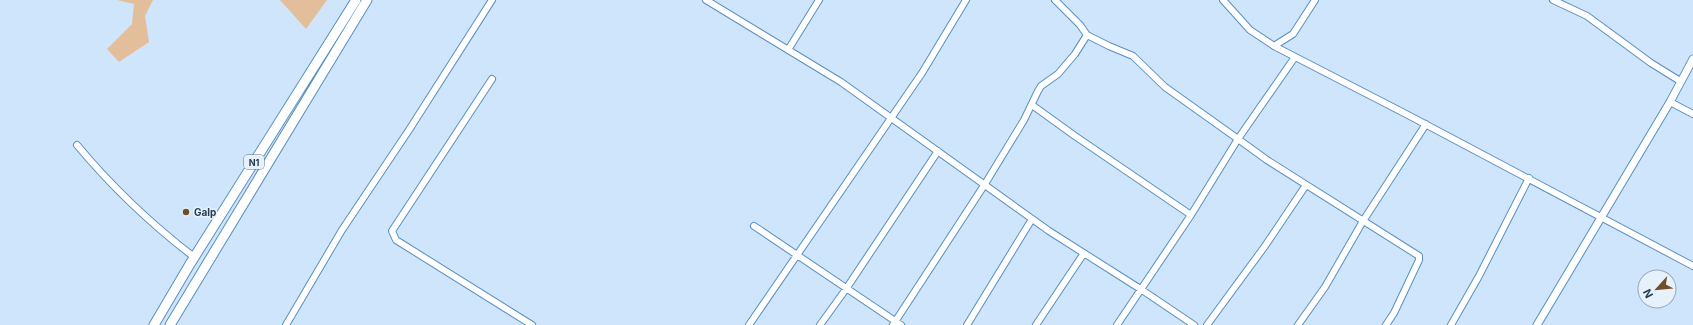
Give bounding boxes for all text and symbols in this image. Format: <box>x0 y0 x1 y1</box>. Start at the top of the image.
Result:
road number: N1 <box>244 155 264 169</box>
place label: Galp <box>194 206 216 218</box>
marker: Galp <box>181 207 191 217</box>
north arrow <box>1637 269 1677 309</box>
text: N <box>1640 287 1656 300</box>

